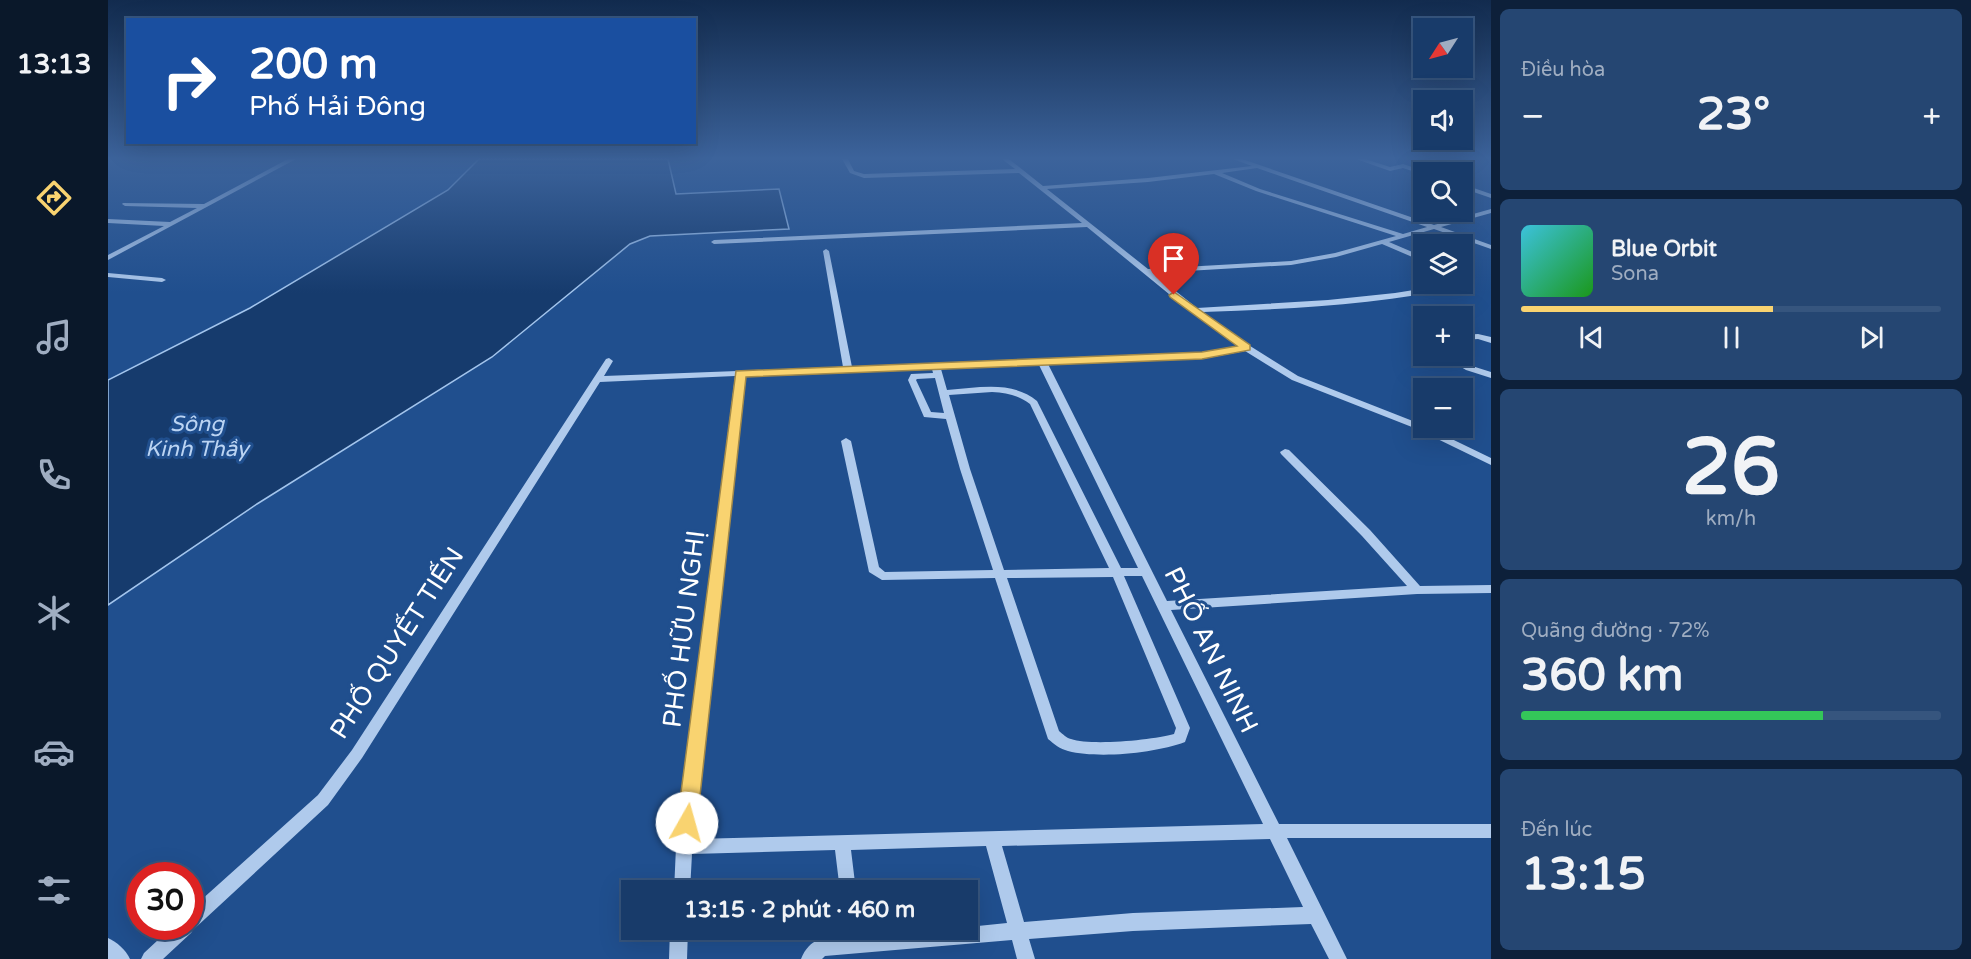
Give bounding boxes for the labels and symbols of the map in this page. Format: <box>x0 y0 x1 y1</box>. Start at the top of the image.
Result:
north arrow <box>1413 18 1473 78</box>
pin <box>1148 233 1199 295</box>
water label: Sông Kinh Thầy <box>145 411 251 462</box>
street label: PHỐ HỮU NGHỊ <box>655 528 711 729</box>
street label: PHỐ QUYẾT TIẾN <box>322 540 471 745</box>
street label: PHỐ AN NINH <box>1157 561 1266 738</box>
position arrow <box>655 791 719 855</box>
speed limit sign: 30 <box>126 862 204 940</box>

